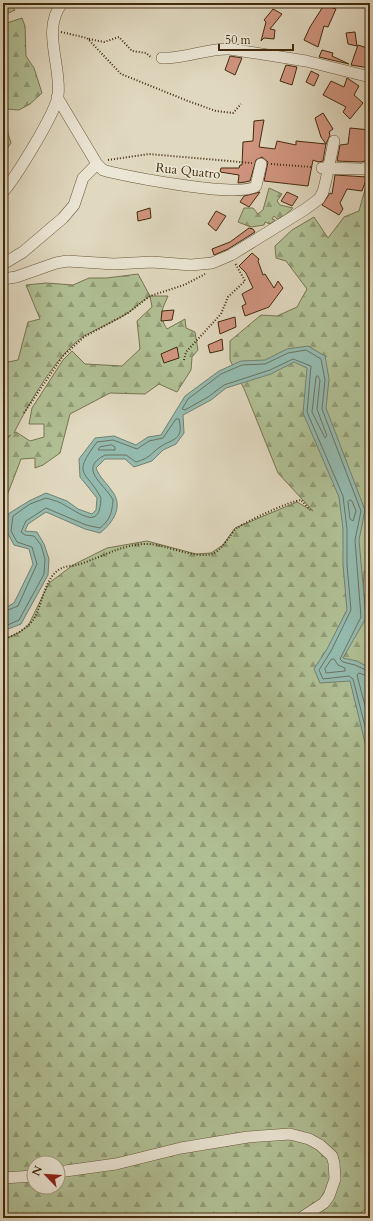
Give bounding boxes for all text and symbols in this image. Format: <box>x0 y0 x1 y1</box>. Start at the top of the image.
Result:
scale bar <box>219 26 293 52</box>
text: 50 m <box>225 32 252 48</box>
street label: Rua Quatro <box>155 159 221 183</box>
north arrow <box>26 1155 66 1195</box>
text: N <box>29 1163 46 1178</box>

